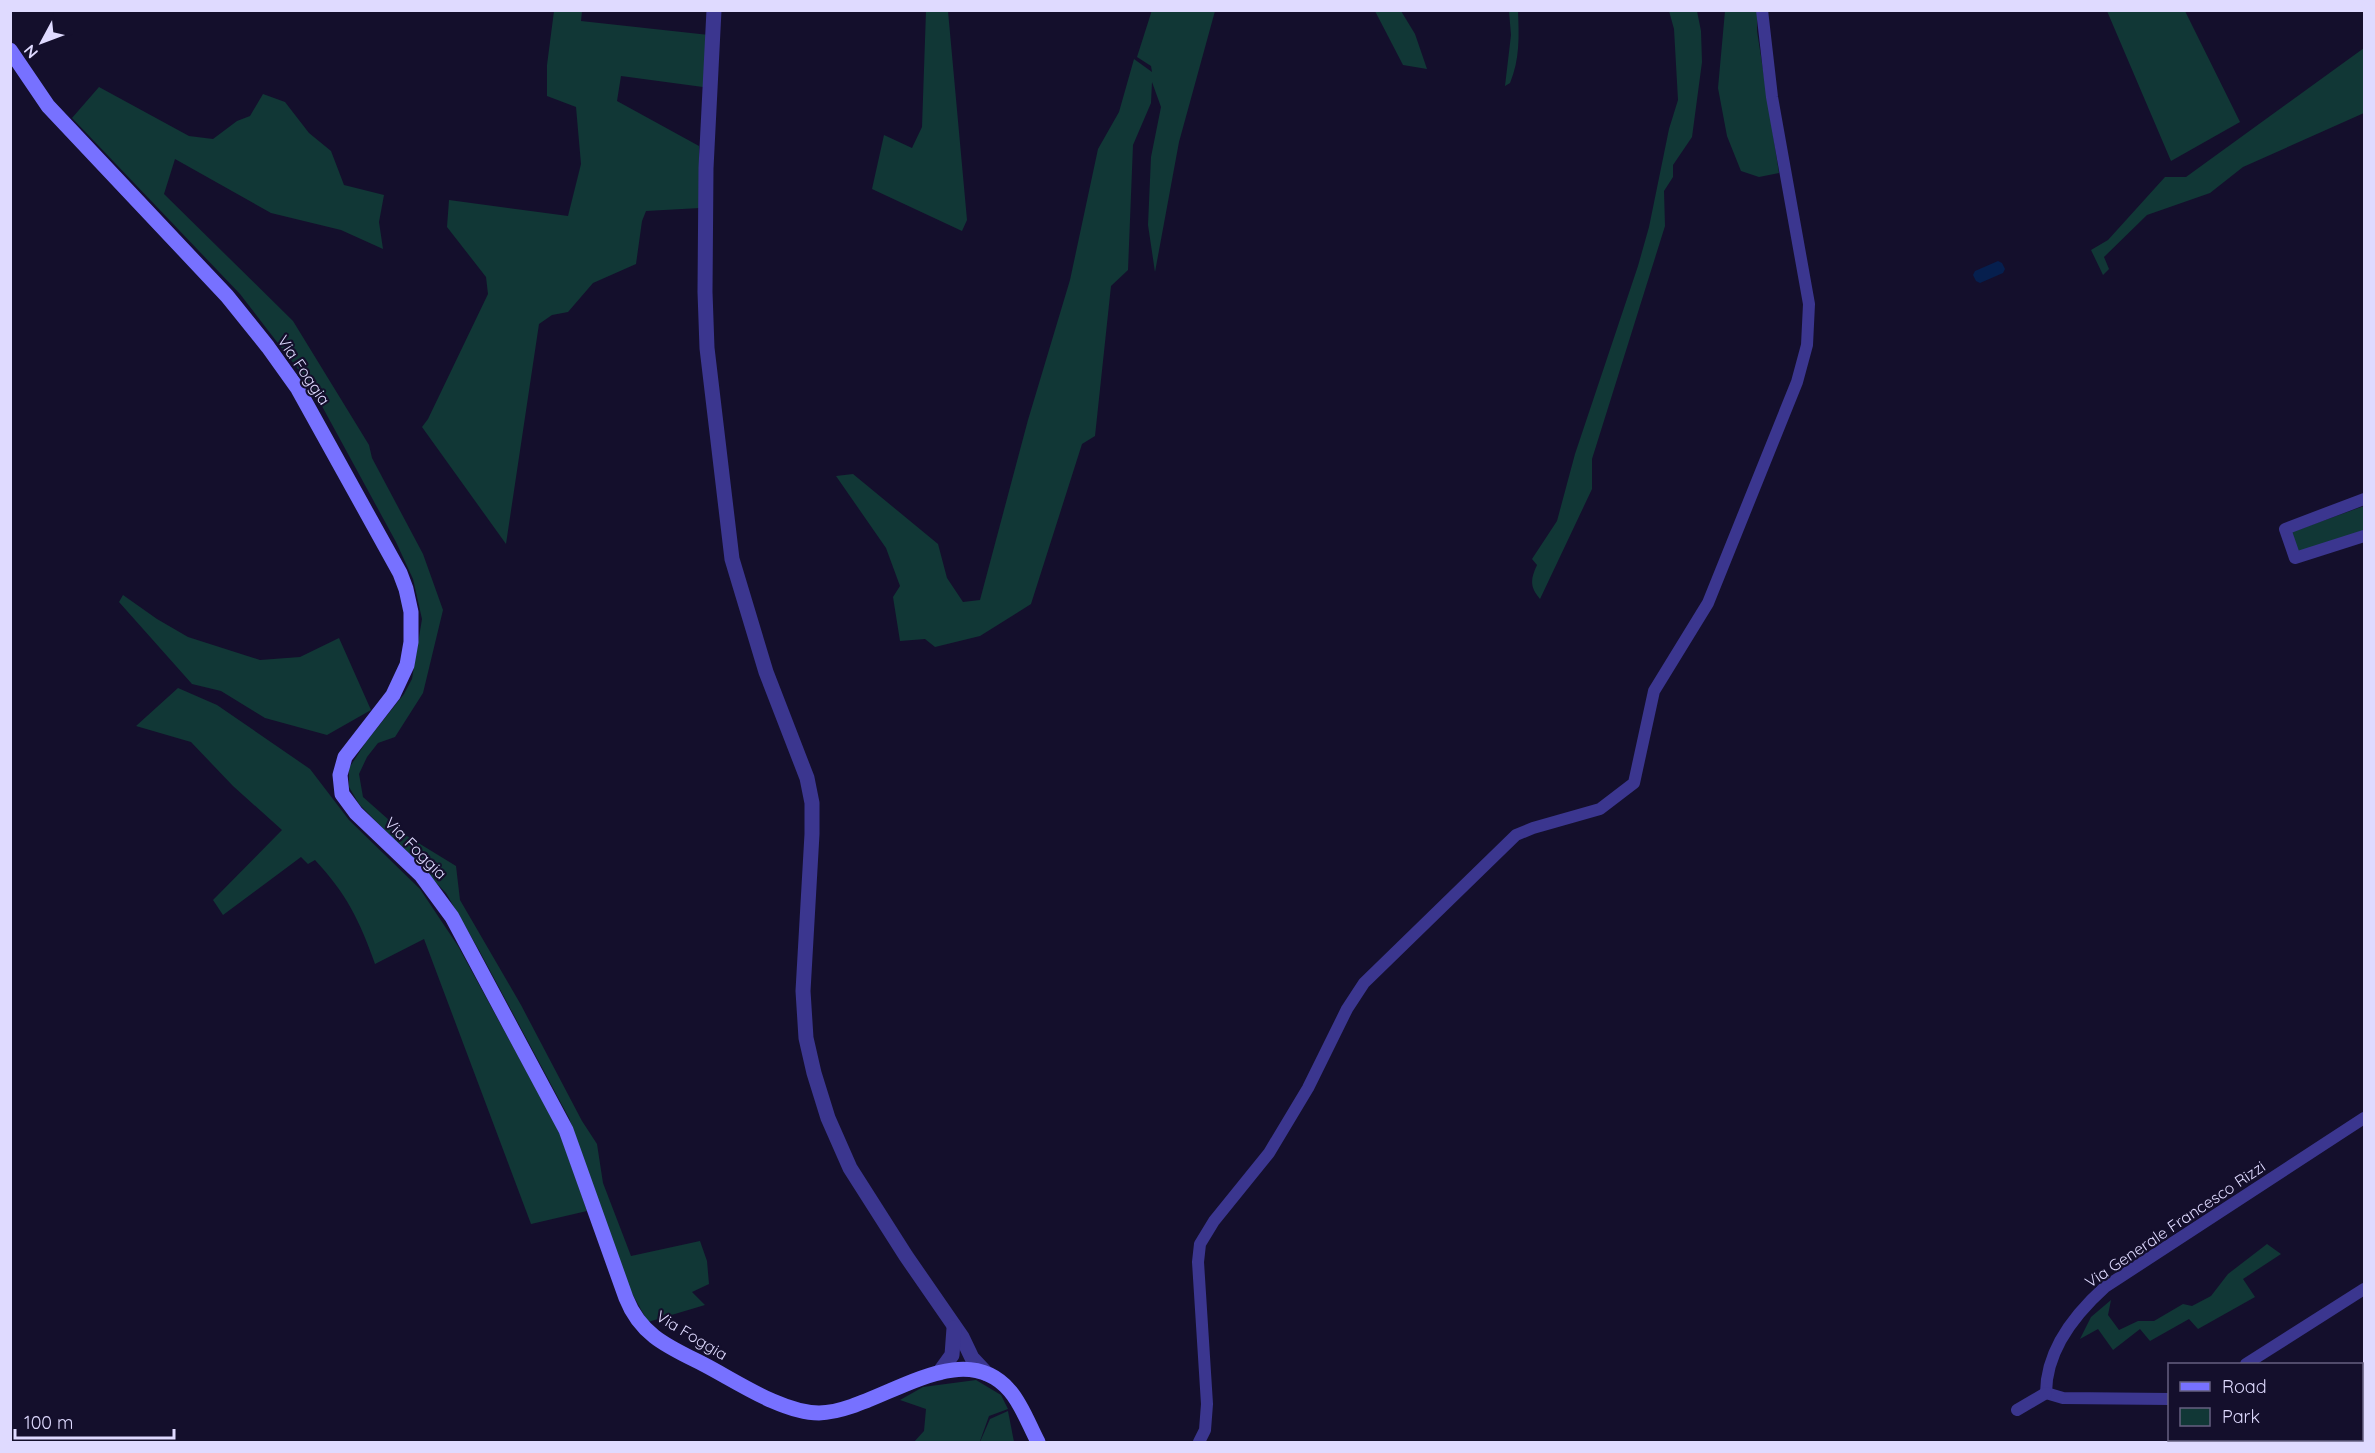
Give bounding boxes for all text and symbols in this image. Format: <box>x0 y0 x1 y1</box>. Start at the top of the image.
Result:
north arrow <box>12 12 72 72</box>
text: N <box>19 41 42 63</box>
street label: Via Foggia <box>273 331 335 409</box>
street label: Via Foggia <box>381 813 451 883</box>
street label: Via Generale Francesco Rizzi <box>2081 1156 2269 1292</box>
street label: Via Foggia <box>653 1306 731 1364</box>
legend <box>2168 1363 2363 1441</box>
text: Road <box>2222 1375 2267 1398</box>
scale bar <box>15 1402 174 1440</box>
text: Park <box>2222 1405 2260 1428</box>
text: 100 m <box>24 1411 73 1434</box>

